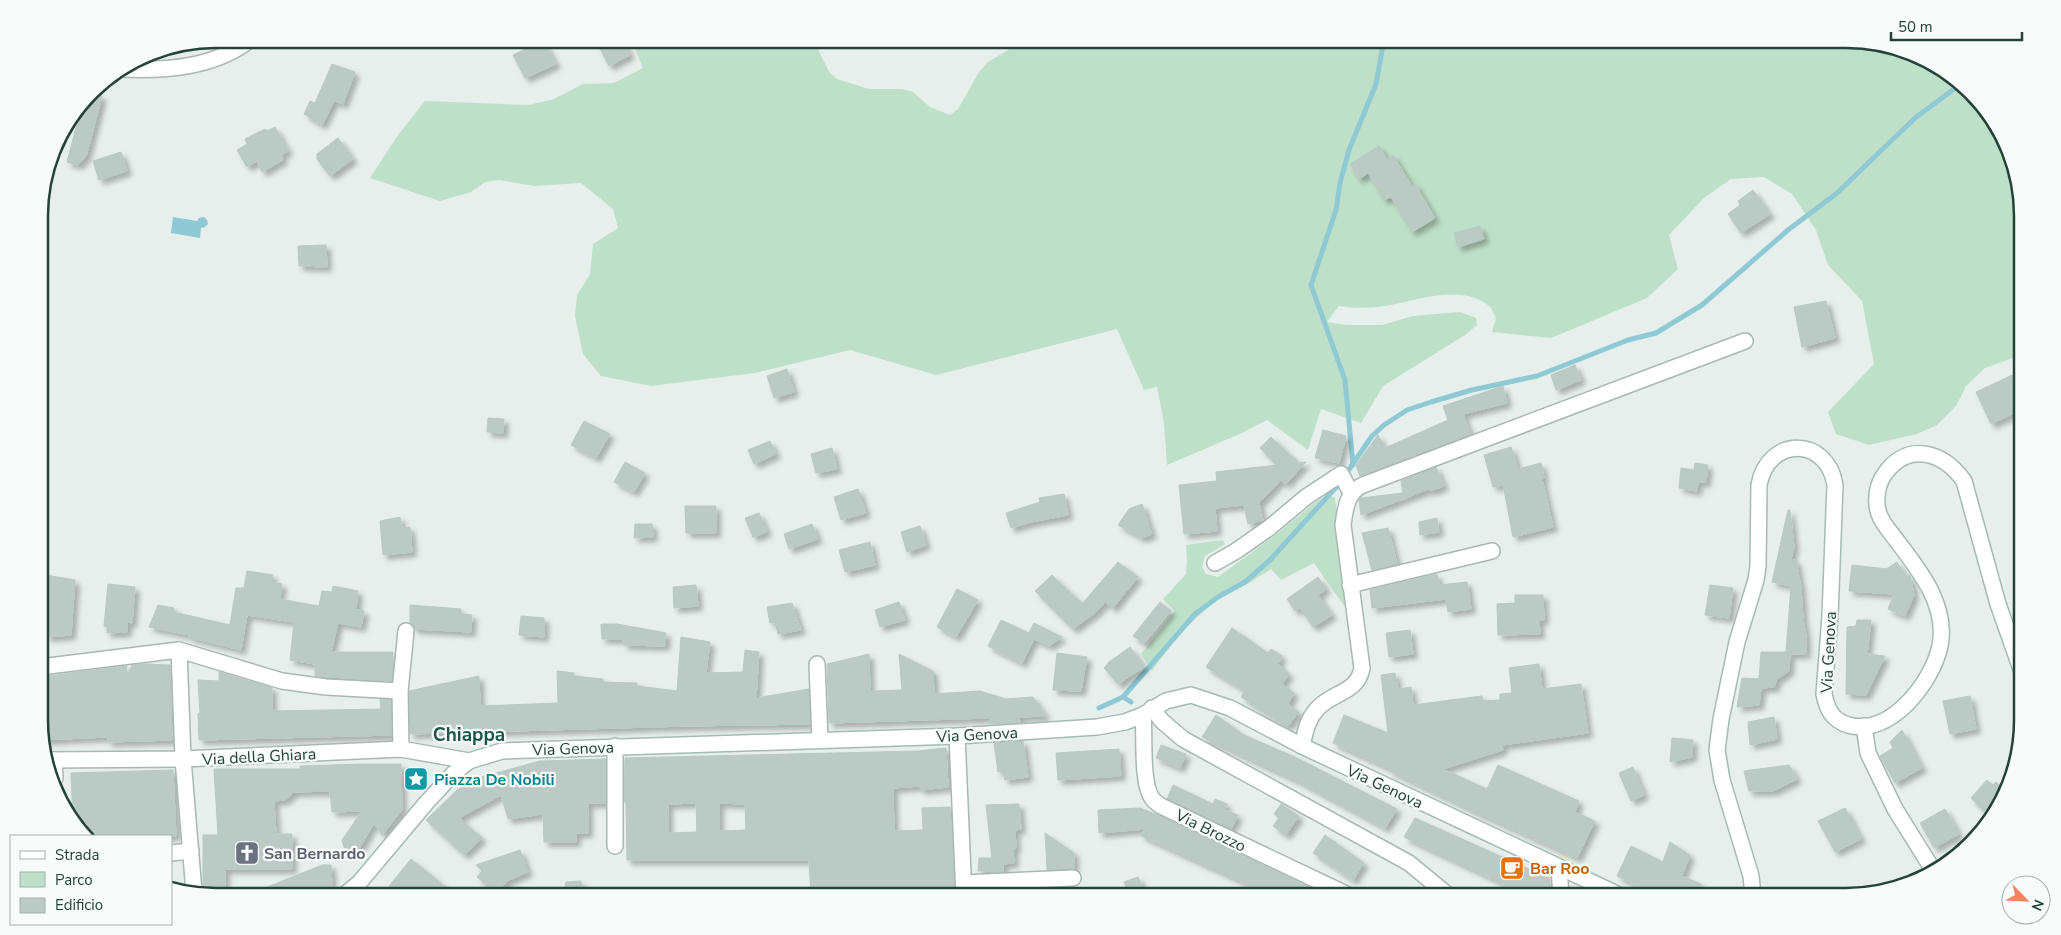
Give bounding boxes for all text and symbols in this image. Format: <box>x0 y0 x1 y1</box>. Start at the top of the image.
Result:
scale bar <box>1891 10 2022 42</box>
text: 50 m <box>1898 17 1933 37</box>
street label: Via Genova <box>1816 611 1842 695</box>
district label: Chiappa <box>433 722 505 748</box>
street label: Via Genova <box>935 722 1019 748</box>
street label: Via Genova <box>531 737 614 761</box>
street label: Via della Ghiara <box>200 743 317 771</box>
street label: Via Genova <box>1342 759 1426 814</box>
place icon: Piazza De Nobili <box>403 766 429 792</box>
place label: Piazza De Nobili <box>434 769 555 791</box>
street label: Via Brozzo <box>1171 804 1250 858</box>
legend <box>10 835 172 925</box>
church icon: San Bernardo <box>234 840 260 866</box>
place label: San Bernardo <box>264 843 366 865</box>
text: Strada <box>55 845 99 865</box>
cafe icon: Bar Roo <box>1499 855 1525 881</box>
place label: Bar Roo <box>1530 858 1590 880</box>
text: Parco <box>55 870 93 890</box>
north arrow <box>2001 875 2051 925</box>
text: Edificio <box>55 895 103 915</box>
text: N <box>2027 896 2048 914</box>

